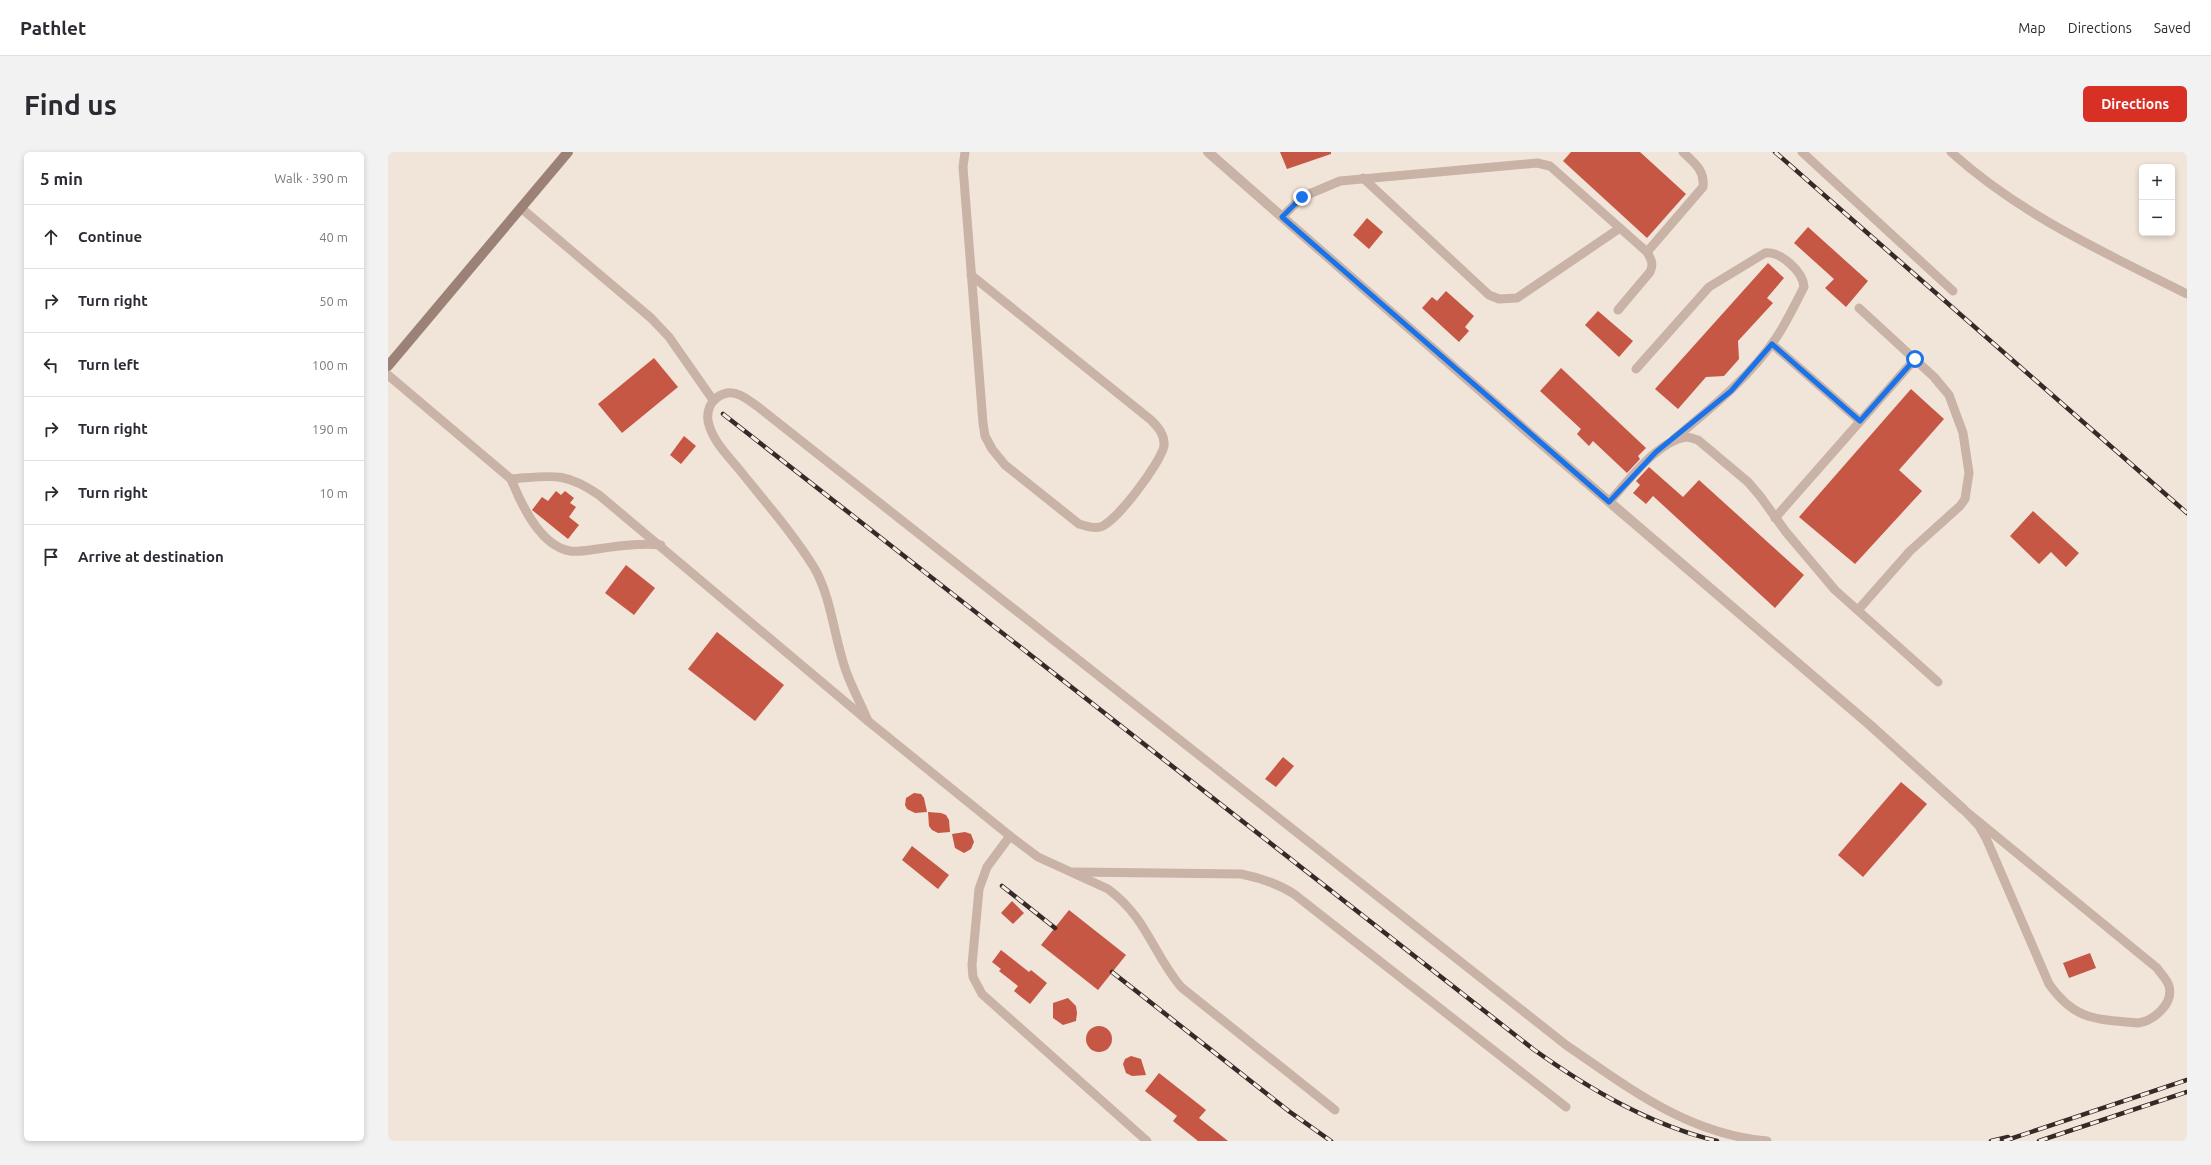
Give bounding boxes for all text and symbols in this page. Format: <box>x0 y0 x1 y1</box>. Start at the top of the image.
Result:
text: Pathlet <box>20 17 86 39</box>
text: Map <box>2018 20 2046 36</box>
text: Directions <box>2068 20 2132 36</box>
text: Saved <box>2154 20 2191 36</box>
button: Directions <box>2083 86 2187 122</box>
text: Find us <box>24 89 117 120</box>
map controls <box>2139 164 2175 236</box>
button: + <box>2139 164 2175 200</box>
text: 5 min <box>40 169 83 188</box>
text: Walk · 390 m <box>274 171 348 185</box>
route end <box>1293 188 1311 206</box>
button: − <box>2139 200 2175 236</box>
icon: ahead <box>40 226 62 248</box>
text: Continue <box>78 228 142 245</box>
text: 40 m <box>319 230 348 244</box>
icon: right <box>40 290 62 312</box>
text: Turn right <box>78 292 148 309</box>
text: 50 m <box>319 294 348 308</box>
route start <box>1906 350 1924 368</box>
icon: left <box>40 354 62 376</box>
text: Turn left <box>78 356 139 373</box>
text: 100 m <box>312 358 348 372</box>
icon: right <box>40 418 62 440</box>
text: Turn right <box>78 420 148 437</box>
text: 190 m <box>312 422 348 436</box>
icon: right <box>40 482 62 504</box>
text: Turn right <box>78 484 148 501</box>
text: 10 m <box>319 486 348 500</box>
icon: arrive <box>40 546 62 568</box>
text: Arrive at destination <box>78 548 224 565</box>

